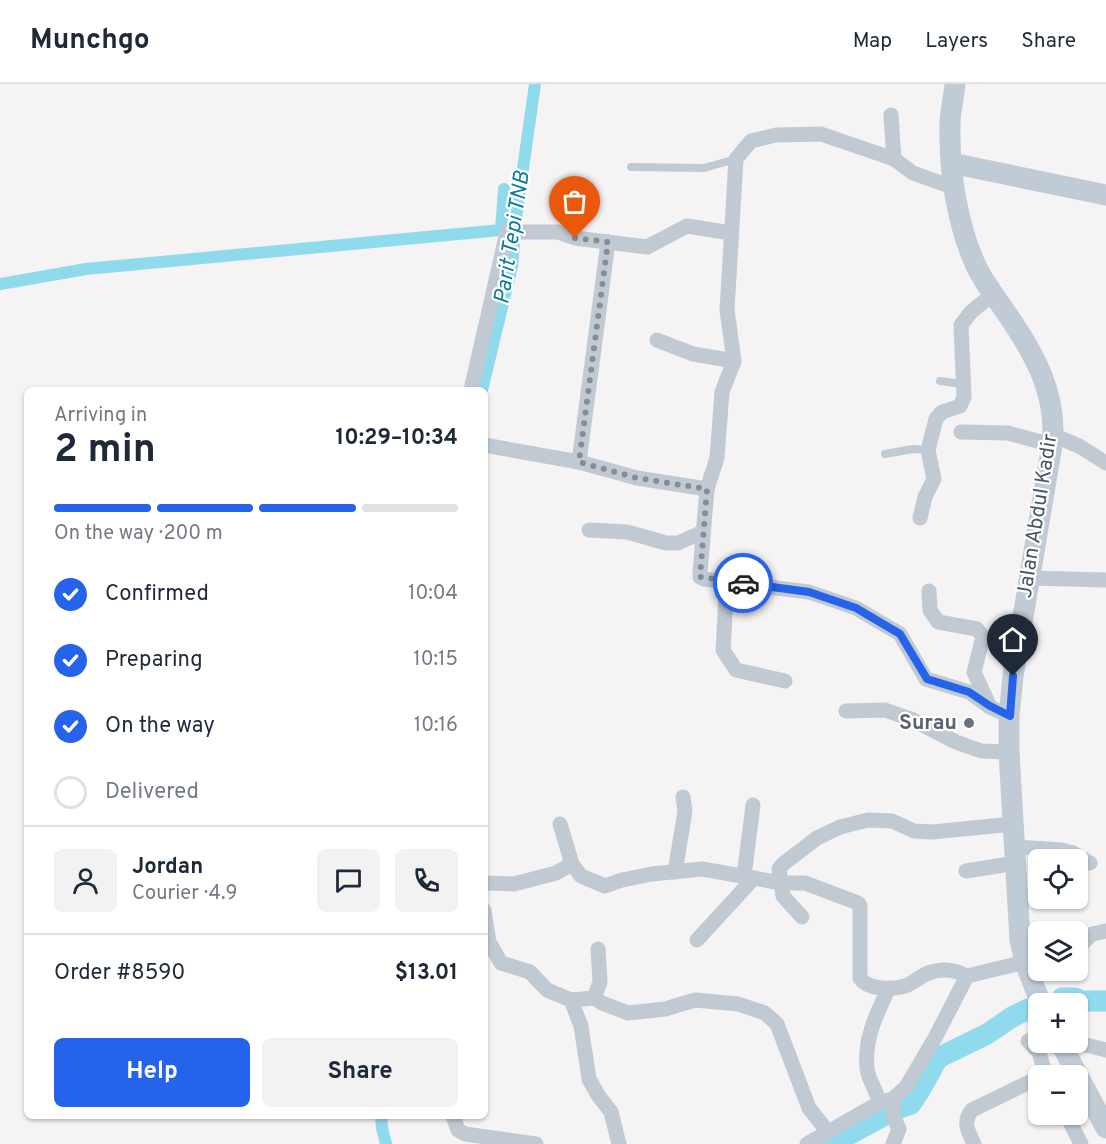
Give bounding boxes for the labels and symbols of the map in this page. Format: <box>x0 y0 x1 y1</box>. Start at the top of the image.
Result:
water label: Parit Tepi TNB <box>489 169 537 306</box>
pin <box>549 176 600 238</box>
street label: Jalan Abdul Kadir <box>1012 432 1064 600</box>
courier <box>713 553 773 613</box>
pin <box>987 614 1038 676</box>
place label: Surau <box>899 710 957 737</box>
marker: Surau <box>962 716 976 730</box>

